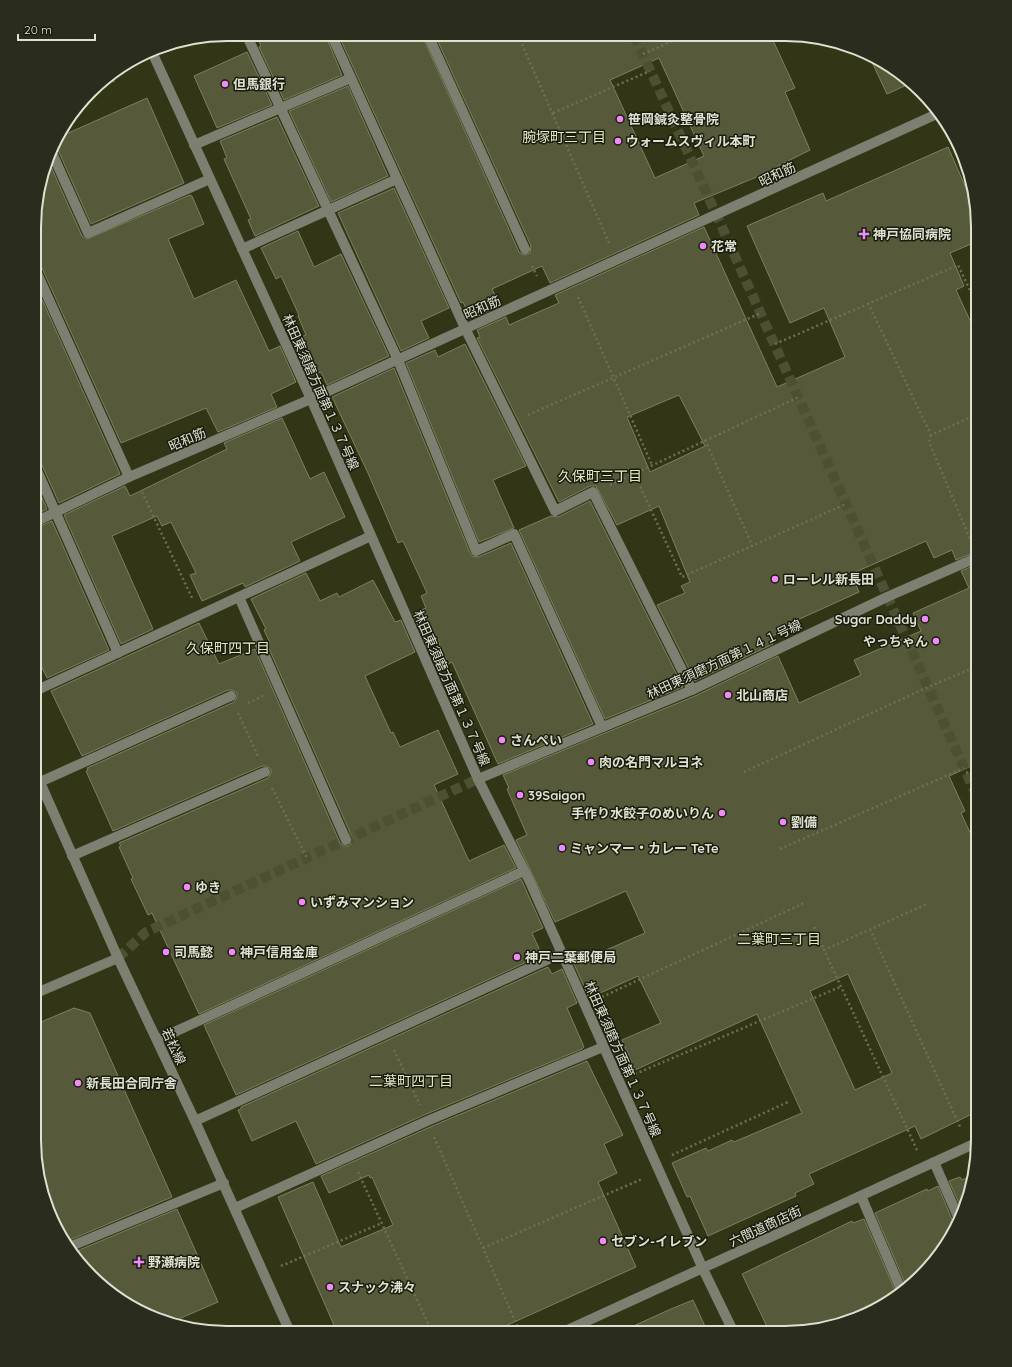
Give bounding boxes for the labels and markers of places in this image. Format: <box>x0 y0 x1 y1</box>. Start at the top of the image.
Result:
place label: 但馬銀行 <box>233 76 285 92</box>
marker: 但馬銀行 <box>220 79 230 89</box>
place label: 笹岡鍼灸整骨院 <box>628 111 719 127</box>
marker: 笹岡鍼灸整骨院 <box>615 114 625 124</box>
place label: ウォームスヴィル本町 <box>626 133 756 149</box>
marker: ウォームスヴィル本町 <box>613 136 623 146</box>
place label: 神戸協同病院 <box>873 226 951 242</box>
marker: 神戸協同病院 <box>858 228 870 240</box>
place label: 花常 <box>711 238 737 254</box>
marker: 花常 <box>698 241 708 251</box>
place label: ローレル新長田 <box>783 571 874 587</box>
marker: ローレル新長田 <box>770 574 780 584</box>
place label: Sugar Daddy <box>835 611 917 627</box>
marker: Sugar Daddy <box>920 614 930 624</box>
place label: やっちゃん <box>863 633 928 649</box>
marker: やっちゃん <box>931 636 941 646</box>
place label: 北山商店 <box>736 687 788 703</box>
marker: 北山商店 <box>723 690 733 700</box>
place label: さんぺい <box>510 732 562 748</box>
marker: さんぺい <box>497 735 507 745</box>
place label: 肉の名門マルヨネ <box>599 754 703 770</box>
marker: 肉の名門マルヨネ <box>586 757 596 767</box>
place label: 39Saigon <box>528 787 585 803</box>
marker: 39Saigon <box>515 790 525 800</box>
place label: 手作り水餃子のめいりん <box>571 805 714 821</box>
marker: 手作り水餃子のめいりん <box>717 808 727 818</box>
place label: 劉備 <box>791 814 817 830</box>
marker: 劉備 <box>778 817 788 827</box>
place label: ミャンマー・カレー TeTe <box>570 840 719 856</box>
marker: ミャンマー・カレー TeTe <box>557 843 567 853</box>
place label: ゆき <box>195 879 221 895</box>
marker: ゆき <box>182 882 192 892</box>
place label: いずみマンション <box>310 894 414 910</box>
marker: いずみマンション <box>297 897 307 907</box>
place label: 司馬懿 <box>174 944 213 960</box>
place label: 神戸信用金庫 <box>240 944 318 960</box>
marker: 司馬懿 <box>161 947 171 957</box>
marker: 神戸信用金庫 <box>227 947 237 957</box>
place label: 神戸二葉郵便局 <box>525 949 616 965</box>
marker: 神戸二葉郵便局 <box>512 952 522 962</box>
place label: 新長田合同庁舎 <box>86 1075 177 1091</box>
marker: 新長田合同庁舎 <box>73 1078 83 1088</box>
place label: セブン-イレブン <box>611 1233 707 1249</box>
marker: セブン-イレブン <box>598 1236 608 1246</box>
place label: 野瀬病院 <box>148 1254 200 1270</box>
marker: 野瀬病院 <box>133 1256 145 1268</box>
place label: スナック沸々 <box>338 1279 416 1295</box>
marker: スナック沸々 <box>325 1282 335 1292</box>

